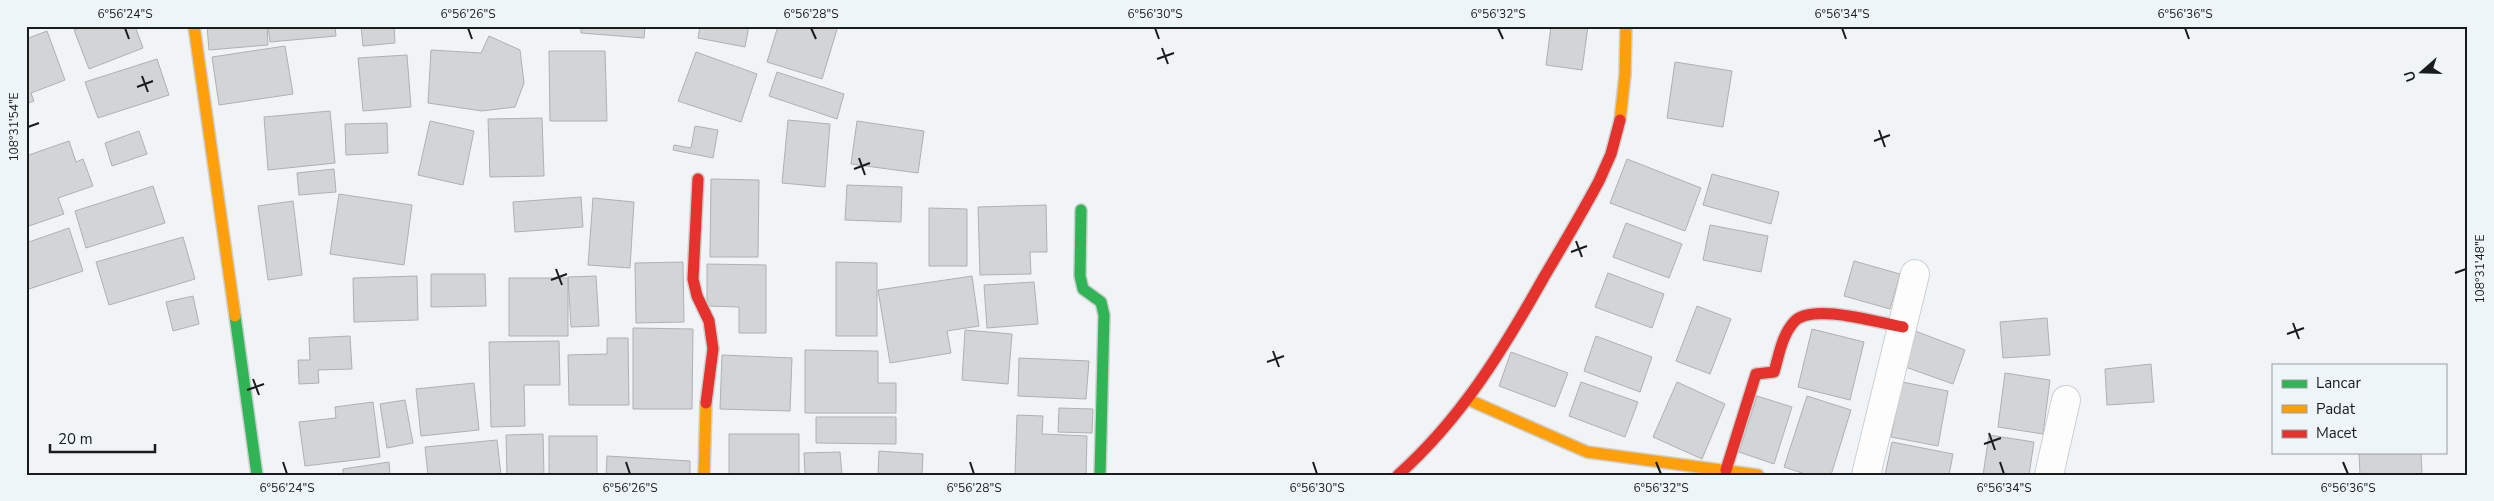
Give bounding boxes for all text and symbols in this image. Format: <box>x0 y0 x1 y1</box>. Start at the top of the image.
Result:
text: 6°56'24"S <box>97 6 153 22</box>
text: 6°56'26"S <box>440 6 496 22</box>
text: 6°56'28"S <box>783 6 839 22</box>
text: 6°56'30"S <box>1127 6 1183 22</box>
text: 6°56'32"S <box>1470 6 1526 22</box>
text: 6°56'34"S <box>1814 6 1870 22</box>
text: 6°56'36"S <box>2157 6 2213 22</box>
north arrow <box>2396 48 2446 98</box>
text: U <box>2400 68 2421 84</box>
text: 108°31'54"E <box>6 92 22 162</box>
text: 108°31'48"E <box>2472 234 2488 304</box>
legend <box>2272 364 2446 454</box>
text: Lancar <box>2316 373 2361 393</box>
text: Padat <box>2316 399 2356 419</box>
scale bar <box>50 421 155 453</box>
text: Macet <box>2316 423 2358 443</box>
text: 20 m <box>58 429 93 449</box>
text: 6°56'24"S <box>259 480 315 496</box>
text: 6°56'26"S <box>602 480 658 496</box>
text: 6°56'28"S <box>946 480 1002 496</box>
text: 6°56'30"S <box>1289 480 1345 496</box>
text: 6°56'32"S <box>1633 480 1689 496</box>
text: 6°56'34"S <box>1976 480 2032 496</box>
text: 6°56'36"S <box>2320 480 2376 496</box>

